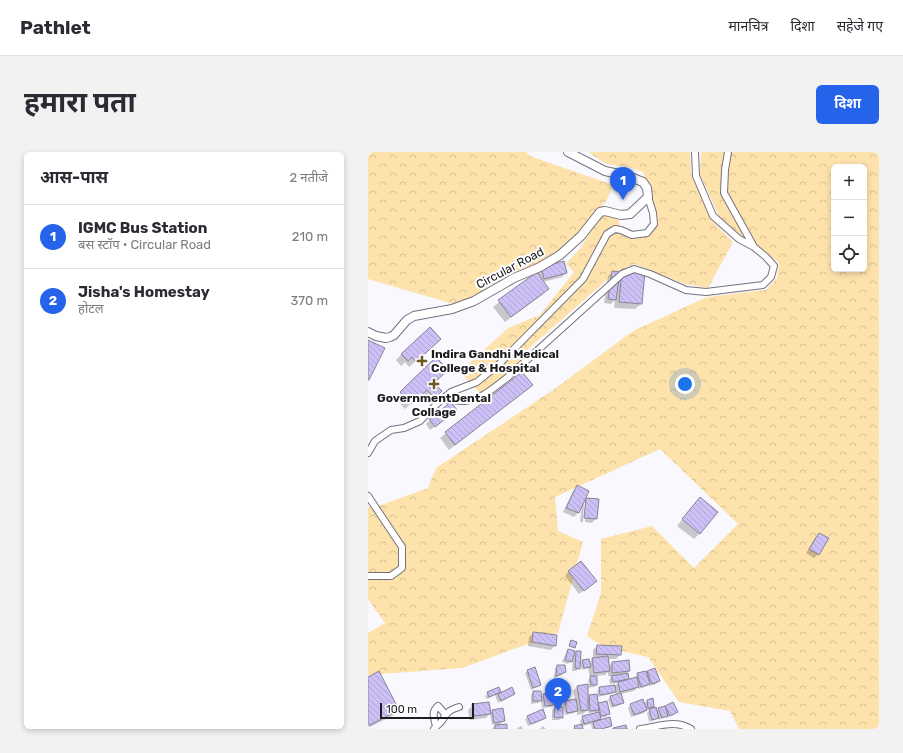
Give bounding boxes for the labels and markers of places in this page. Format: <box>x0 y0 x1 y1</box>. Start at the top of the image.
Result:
pin: 1 <box>610 167 636 200</box>
place label: Indira Gandhi Medical College & Hospital <box>431 347 559 375</box>
marker: Indira Gandhi Medical College & Hospital <box>416 355 428 367</box>
marker: GovernmentDental Collage <box>428 378 440 390</box>
place label: GovernmentDental Collage <box>377 391 491 419</box>
pin: 2 <box>545 678 571 711</box>

